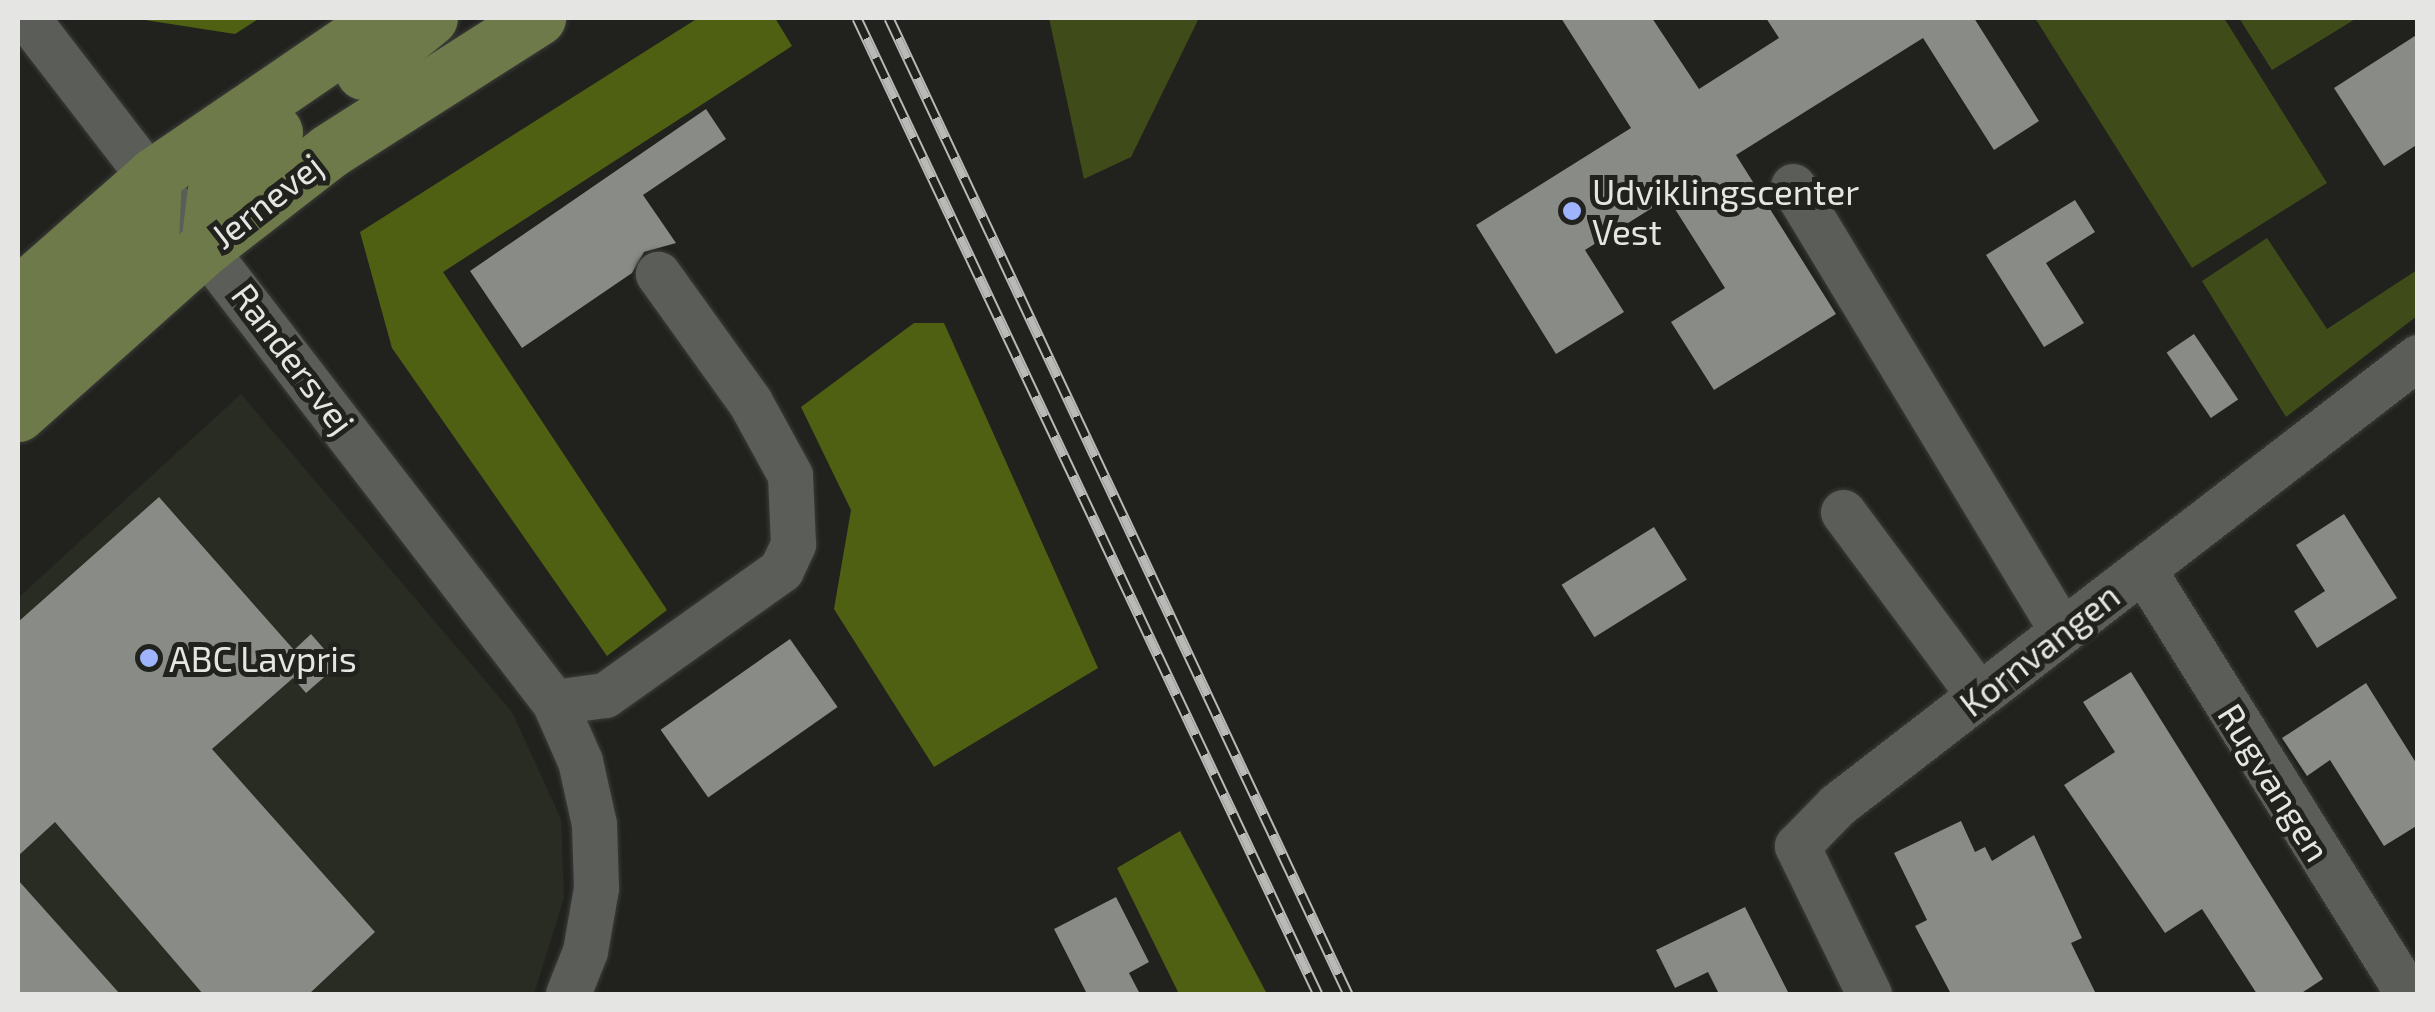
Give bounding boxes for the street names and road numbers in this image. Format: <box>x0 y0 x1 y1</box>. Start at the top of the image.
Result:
street label: Jernevej <box>202 144 330 256</box>
street label: Randersvej <box>224 274 364 442</box>
street label: Kornvangen <box>1951 574 2127 724</box>
street label: Rugvangen <box>2210 696 2340 868</box>

